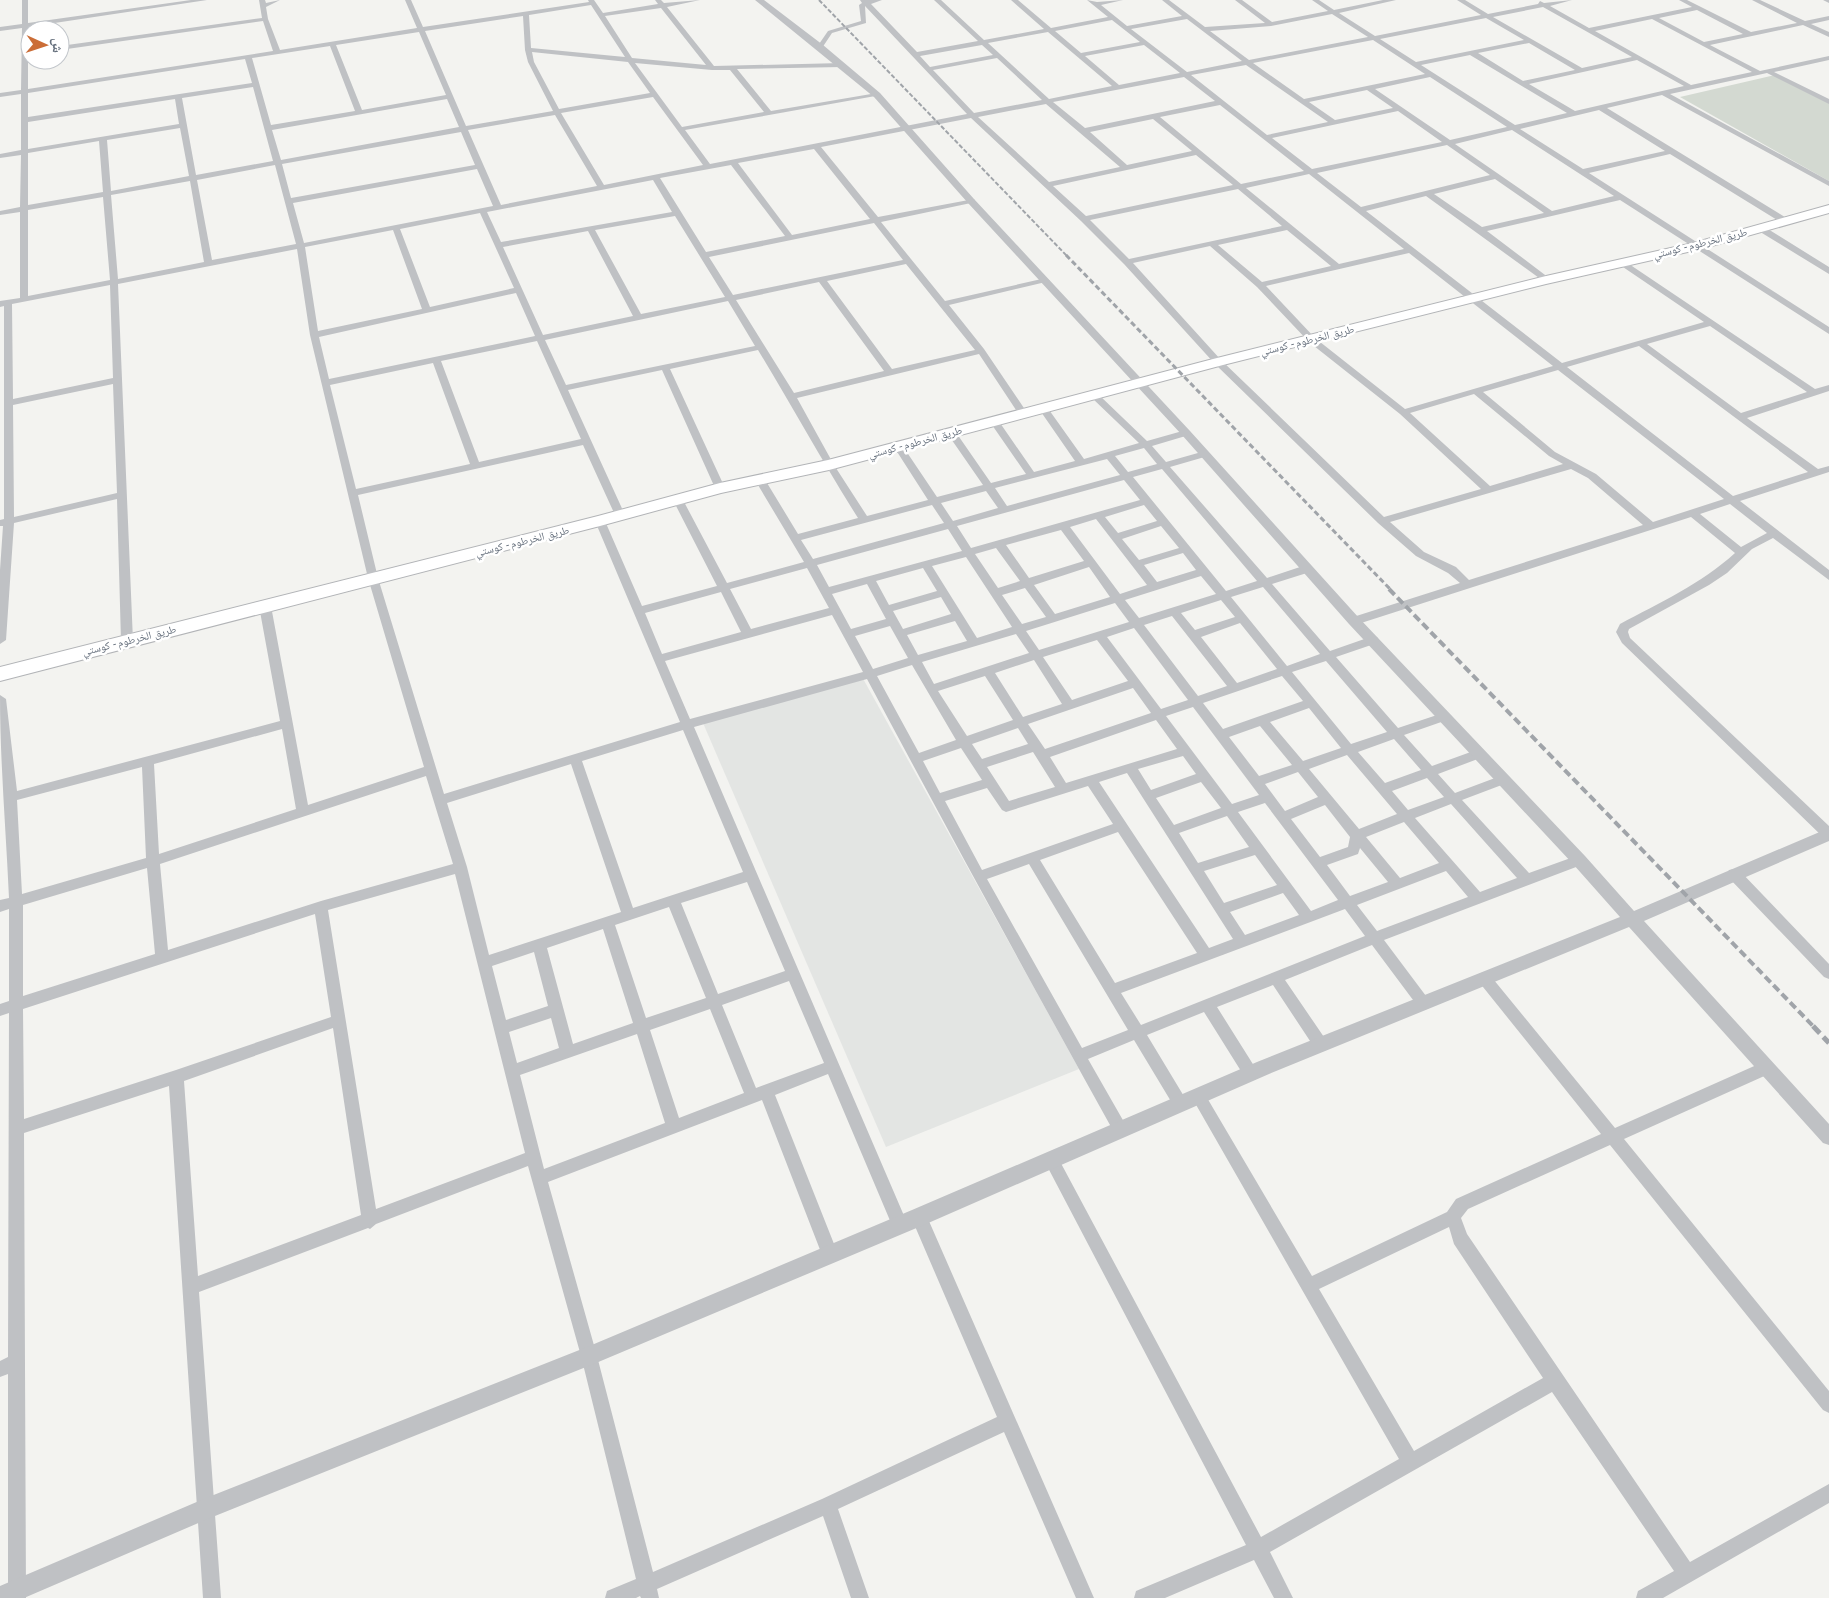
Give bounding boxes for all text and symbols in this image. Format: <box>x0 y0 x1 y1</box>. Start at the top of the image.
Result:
north arrow <box>20 20 70 70</box>
text: ش <box>49 38 67 54</box>
street label: طريق الخرطوم - كوستي <box>1651 225 1749 263</box>
street label: طريق الخرطوم - كوستي <box>1258 322 1356 360</box>
street label: طريق الخرطوم - كوستي <box>867 423 964 463</box>
street label: طريق الخرطوم - كوستي <box>473 523 571 561</box>
street label: طريق الخرطوم - كوستي <box>80 622 178 660</box>

